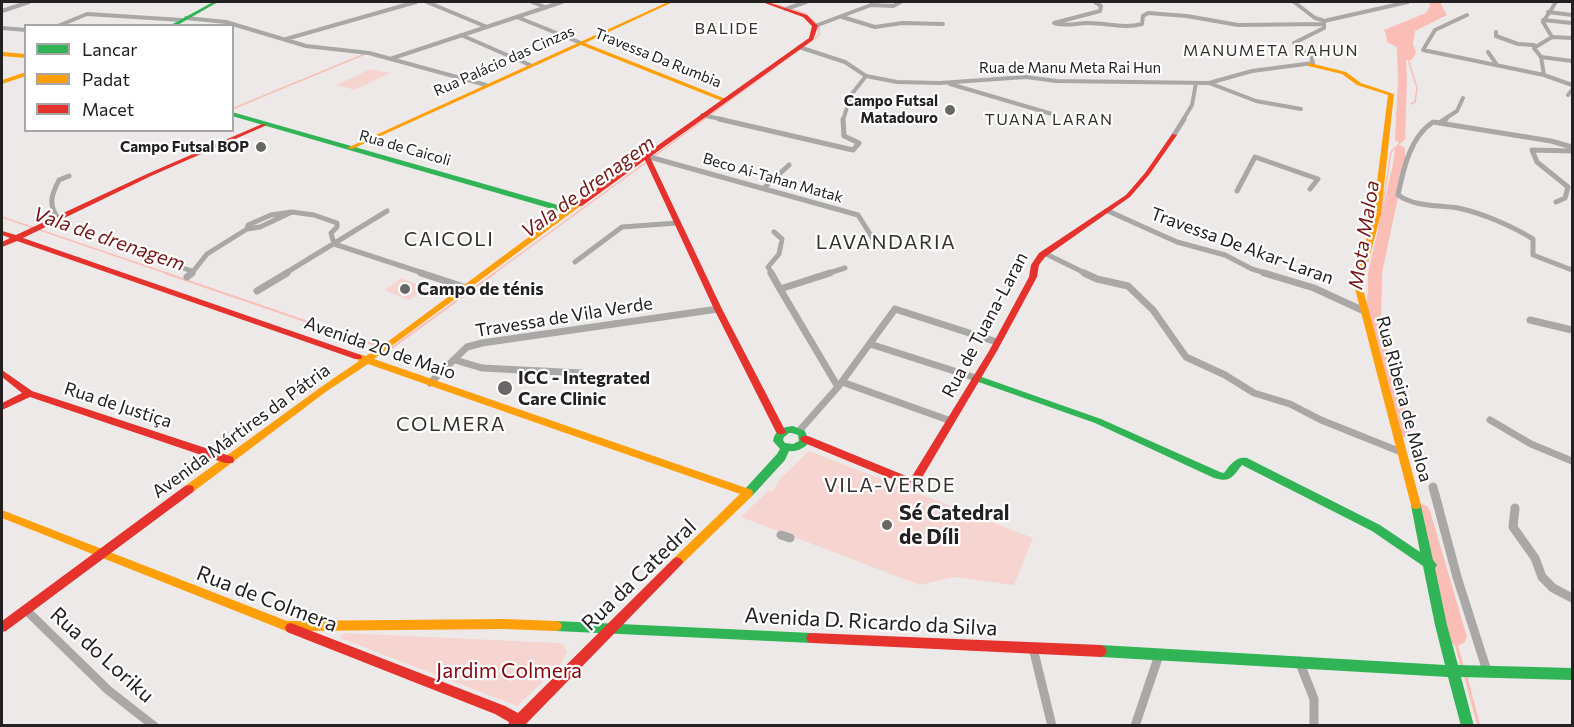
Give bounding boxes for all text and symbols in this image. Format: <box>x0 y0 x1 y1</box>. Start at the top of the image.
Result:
district label: BALIDE <box>694 19 760 39</box>
street label: Rua Palácio das Cinzas <box>431 22 577 100</box>
legend <box>24 24 234 132</box>
street label: Travessa Da Rumbia <box>592 24 724 92</box>
text: Lancar <box>82 38 138 60</box>
district label: MANUMETA RAHUN <box>1183 41 1359 61</box>
street label: Rua de Manu Meta Rai Hun <box>979 59 1161 77</box>
text: Padat <box>82 68 130 90</box>
place label: Campo Futsal Matadouro <box>844 92 938 127</box>
text: Macet <box>82 98 134 120</box>
marker: Campo Futsal Matadouro <box>943 103 957 117</box>
district label: TUANA LARAN <box>984 110 1114 130</box>
street label: Rua de Caicoli <box>357 126 453 170</box>
water label: Vala de drenagem <box>517 131 659 243</box>
place label: Campo Futsal BOP <box>120 138 249 156</box>
marker: Campo Futsal BOP <box>254 140 268 154</box>
street label: Beco Ai-Tahan Matak <box>701 149 845 207</box>
water label: Mota Maloa <box>1344 179 1384 291</box>
water label: Vala de drenagem <box>30 202 188 276</box>
street label: Travessa De Akar-Laran <box>1148 203 1336 289</box>
district label: CAICOLI <box>404 227 494 251</box>
district label: LAVANDARIA <box>816 230 956 254</box>
street label: Rua de Tuana-Laran <box>938 249 1032 401</box>
place label: Campo de ténis <box>417 278 544 300</box>
marker: Campo de ténis <box>398 282 412 296</box>
street label: Travessa de Vila Verde <box>474 292 654 342</box>
street label: Avenida 20 de Maio <box>301 312 459 384</box>
street label: Rua Ribeira de Maloa <box>1371 314 1437 484</box>
street label: Avenida Mártires da Pátria <box>148 359 334 503</box>
place label: ICC - Integrated Care Clinic <box>518 367 650 410</box>
street label: Rua de Justiça <box>61 377 175 433</box>
marker: ICC - Integrated Care Clinic <box>496 379 514 397</box>
district label: COLMERA <box>396 412 506 436</box>
district label: VILA-VERDE <box>824 473 956 497</box>
place label: Sé Catedral de Díli <box>899 500 1009 550</box>
street label: Rua da Catedral <box>577 514 701 636</box>
marker: Sé Catedral de Díli <box>880 518 894 532</box>
street label: Rua de Colmera <box>193 561 341 637</box>
street label: Rua do Loriku <box>45 602 159 708</box>
street label: Avenida D. Ricardo da Silva <box>744 603 998 641</box>
park label: Jardim Colmera <box>436 658 582 684</box>

